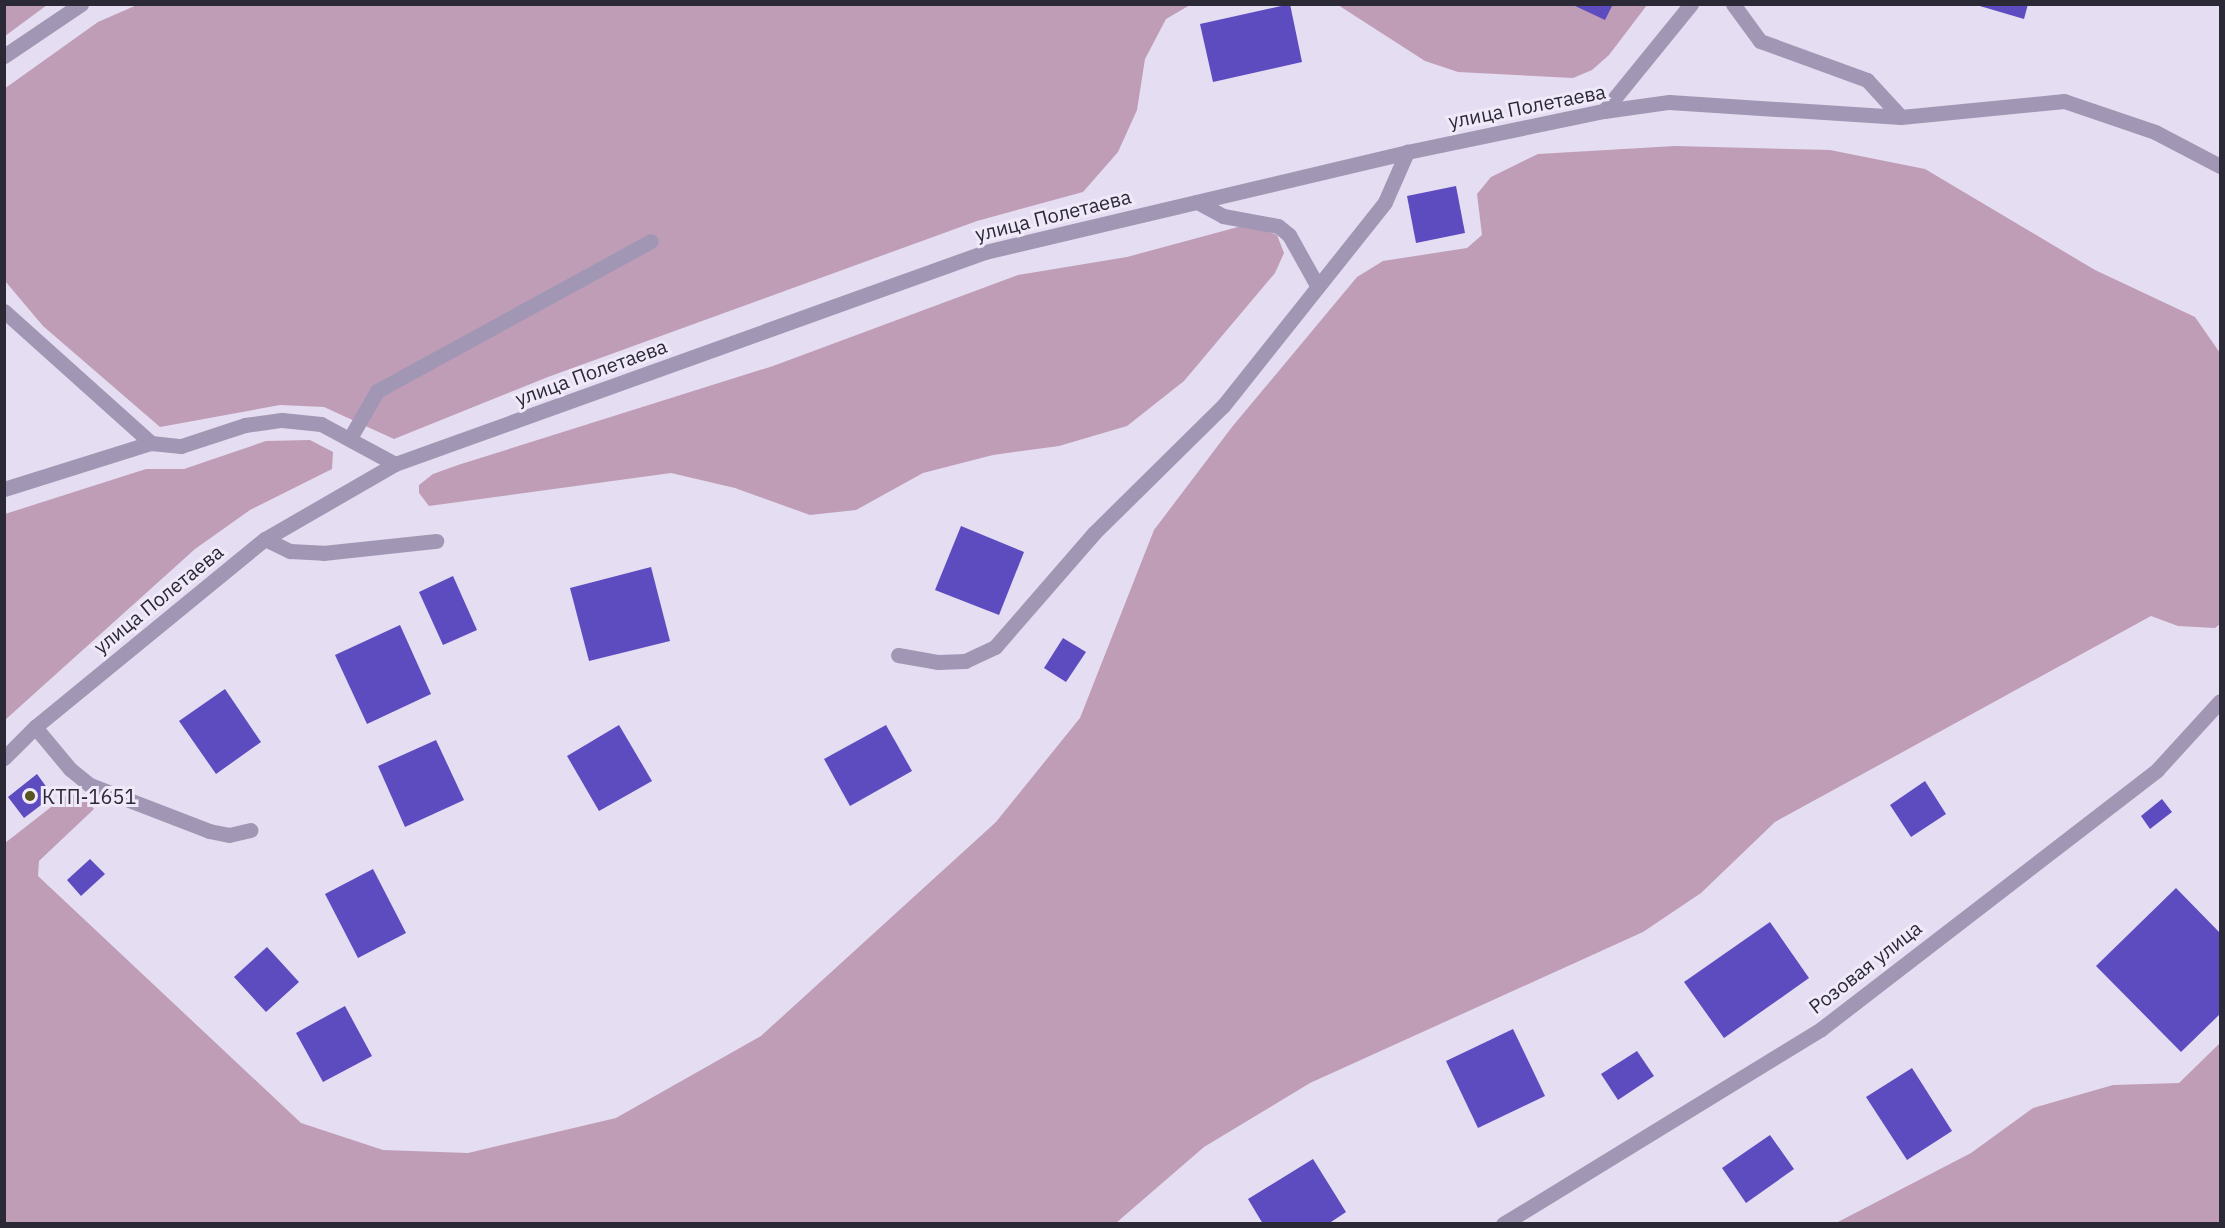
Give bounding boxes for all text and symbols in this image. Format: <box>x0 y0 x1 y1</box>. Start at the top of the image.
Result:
street label: улица Полетаева <box>1446 79 1608 133</box>
street label: улица Полетаева <box>973 184 1133 246</box>
street label: улица Полетаева <box>512 333 670 411</box>
street label: улица Полетаева <box>88 539 228 659</box>
place label: КТП-1651 <box>42 784 137 808</box>
marker: КТП-1651 <box>23 789 37 803</box>
street label: Розовая улица <box>1804 916 1926 1018</box>

